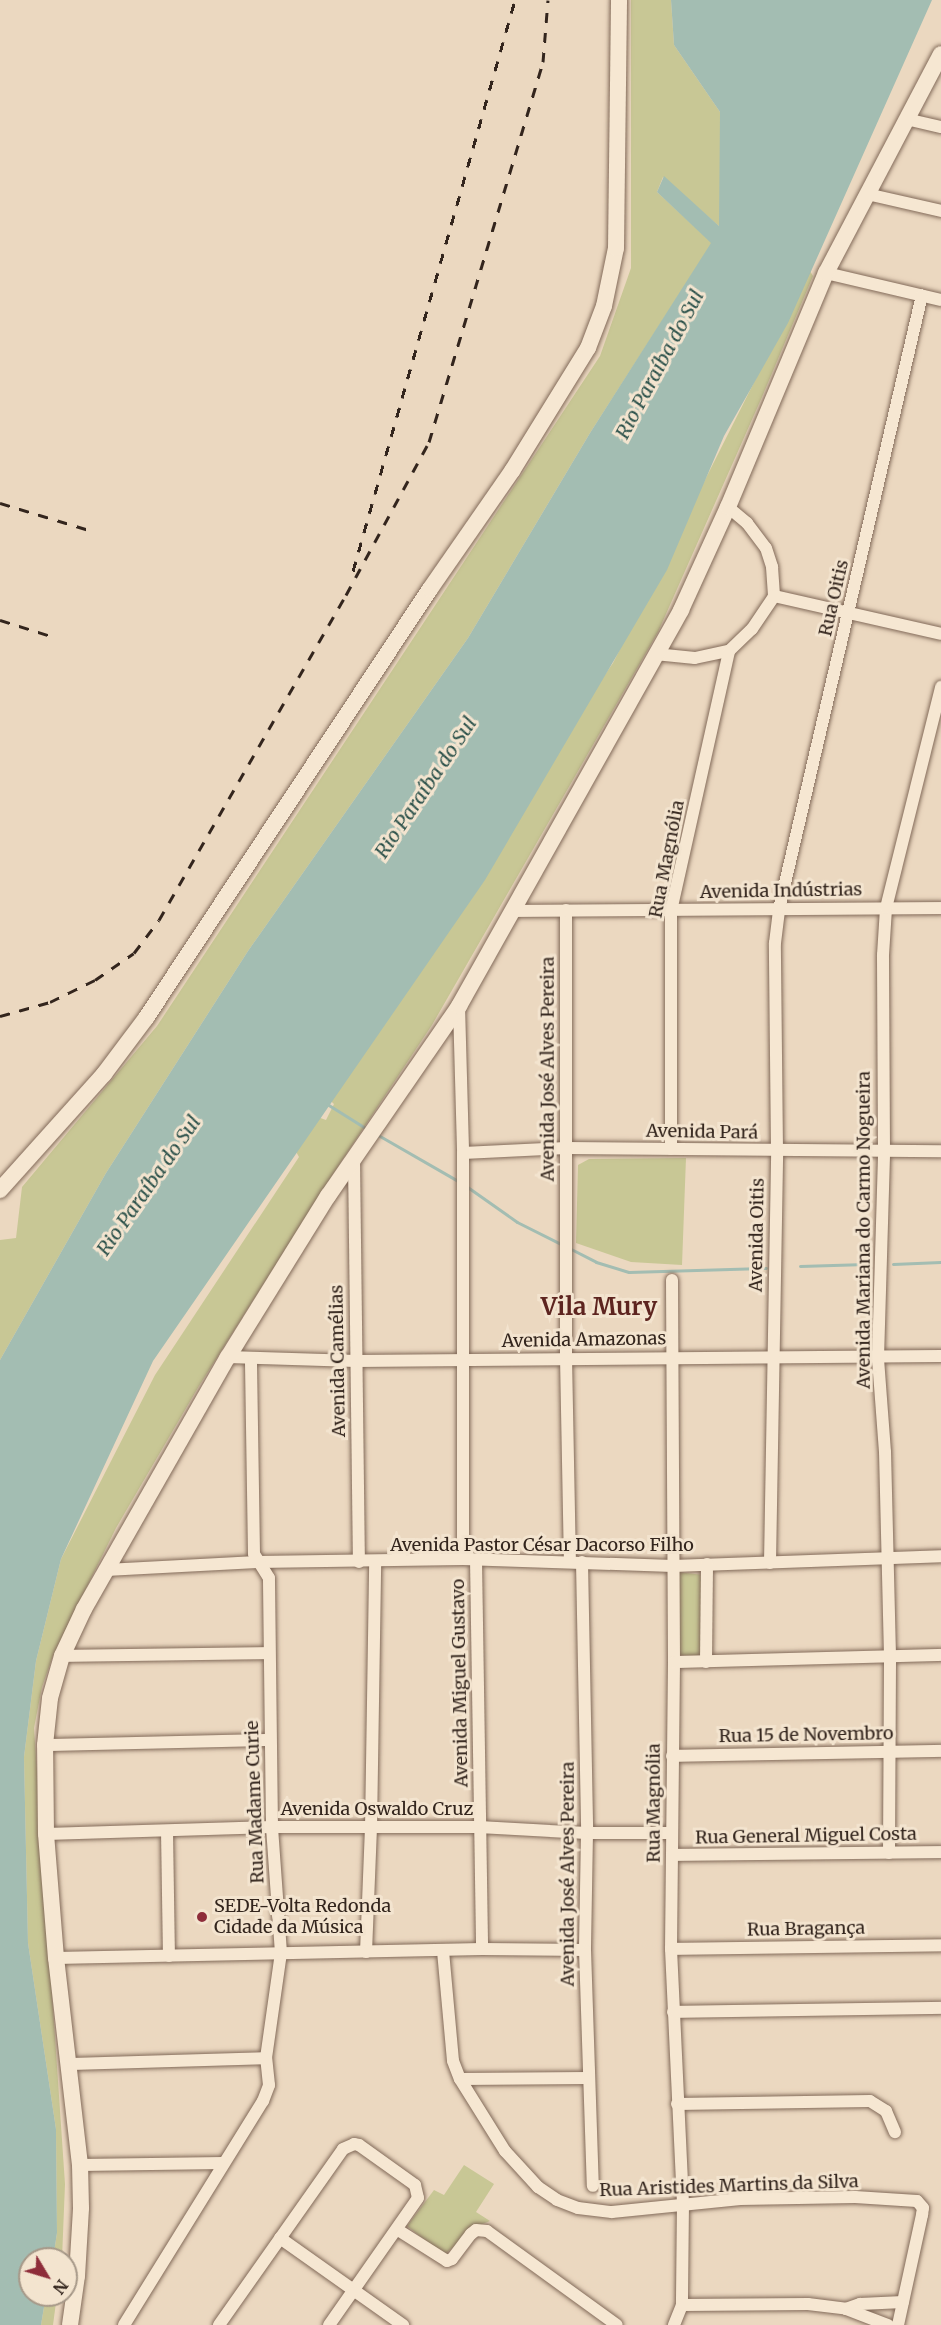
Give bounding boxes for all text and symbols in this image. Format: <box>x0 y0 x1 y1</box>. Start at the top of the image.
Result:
water label: Rio Paraíba do Sul <box>610 285 708 443</box>
street label: Rua Oitis <box>815 558 853 638</box>
water label: Rio Paraíba do Sul <box>369 712 481 862</box>
street label: Rua Magnólia <box>645 798 689 920</box>
street label: Avenida Indústrias <box>700 879 862 903</box>
street label: Avenida José Alves Pereira <box>537 957 559 1181</box>
street label: Avenida Mariana do Carmo Nogueira <box>853 1071 875 1389</box>
water label: Rio Paraíba do Sul <box>91 1110 205 1260</box>
street label: Avenida Pará <box>646 1120 758 1144</box>
street label: Avenida Oitis <box>745 1178 769 1292</box>
street label: Avenida Camélias <box>326 1285 350 1437</box>
district label: Vila Mury <box>541 1293 657 1321</box>
street label: Avenida Amazonas <box>502 1328 666 1352</box>
street label: Avenida Pastor César Dacorso Filho <box>390 1534 694 1556</box>
street label: Avenida Miguel Gustavo <box>447 1579 473 1787</box>
street label: Rua Madame Curie <box>241 1720 269 1884</box>
street label: Rua 15 de Novembro <box>719 1723 893 1747</box>
street label: Rua Magnólia <box>643 1743 665 1863</box>
street label: Avenida José Alves Pereira <box>557 1762 579 1986</box>
street label: Avenida Oswaldo Cruz <box>281 1798 473 1820</box>
street label: Rua General Miguel Costa <box>695 1823 917 1849</box>
place label: SEDE-Volta Redonda Cidade da Música <box>214 1896 391 1938</box>
marker: SEDE-Volta Redonda Cidade da Música <box>195 1910 209 1924</box>
street label: Rua Bragança <box>747 1917 865 1941</box>
street label: Rua Aristides Martins da Silva <box>599 2171 859 2201</box>
north arrow <box>18 2247 78 2307</box>
text: N <box>49 2276 72 2298</box>

